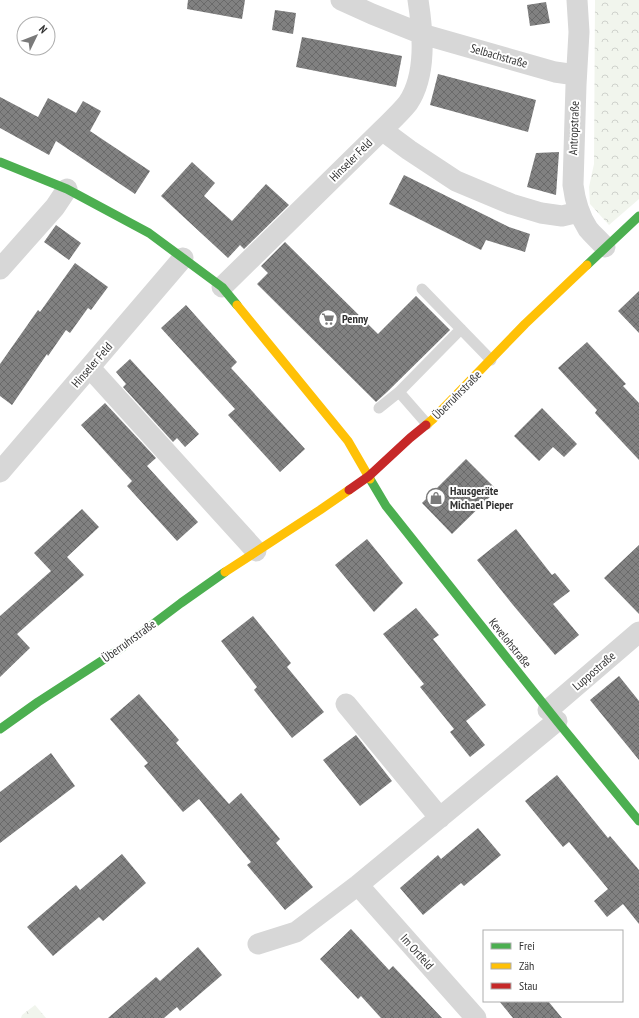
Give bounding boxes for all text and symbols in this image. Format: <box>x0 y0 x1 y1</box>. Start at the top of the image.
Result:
north arrow <box>16 16 56 56</box>
text: N <box>36 22 50 36</box>
street label: Selbachstraße <box>469 40 529 71</box>
street label: Antropstraße <box>565 101 582 155</box>
street label: Hinseler Feld <box>326 135 375 184</box>
supermarket icon: Penny <box>317 308 339 330</box>
place label: Penny <box>342 311 368 326</box>
street label: Hinseler Feld <box>68 339 115 390</box>
street label: Überruhrstraße <box>429 367 484 422</box>
place label: Hausgeräte Michael Pieper <box>450 483 514 512</box>
shop icon: Hausgeräte Michael Pieper <box>425 487 447 509</box>
street label: Kevelohstraße <box>486 615 535 670</box>
street label: Überruhrstraße <box>99 616 159 665</box>
street label: Luppostraße <box>569 648 618 693</box>
legend <box>483 930 623 1002</box>
street label: Im Ortfeld <box>398 931 437 972</box>
text: Frei <box>519 938 535 953</box>
text: Zäh <box>519 958 534 973</box>
text: Stau <box>519 978 537 993</box>

